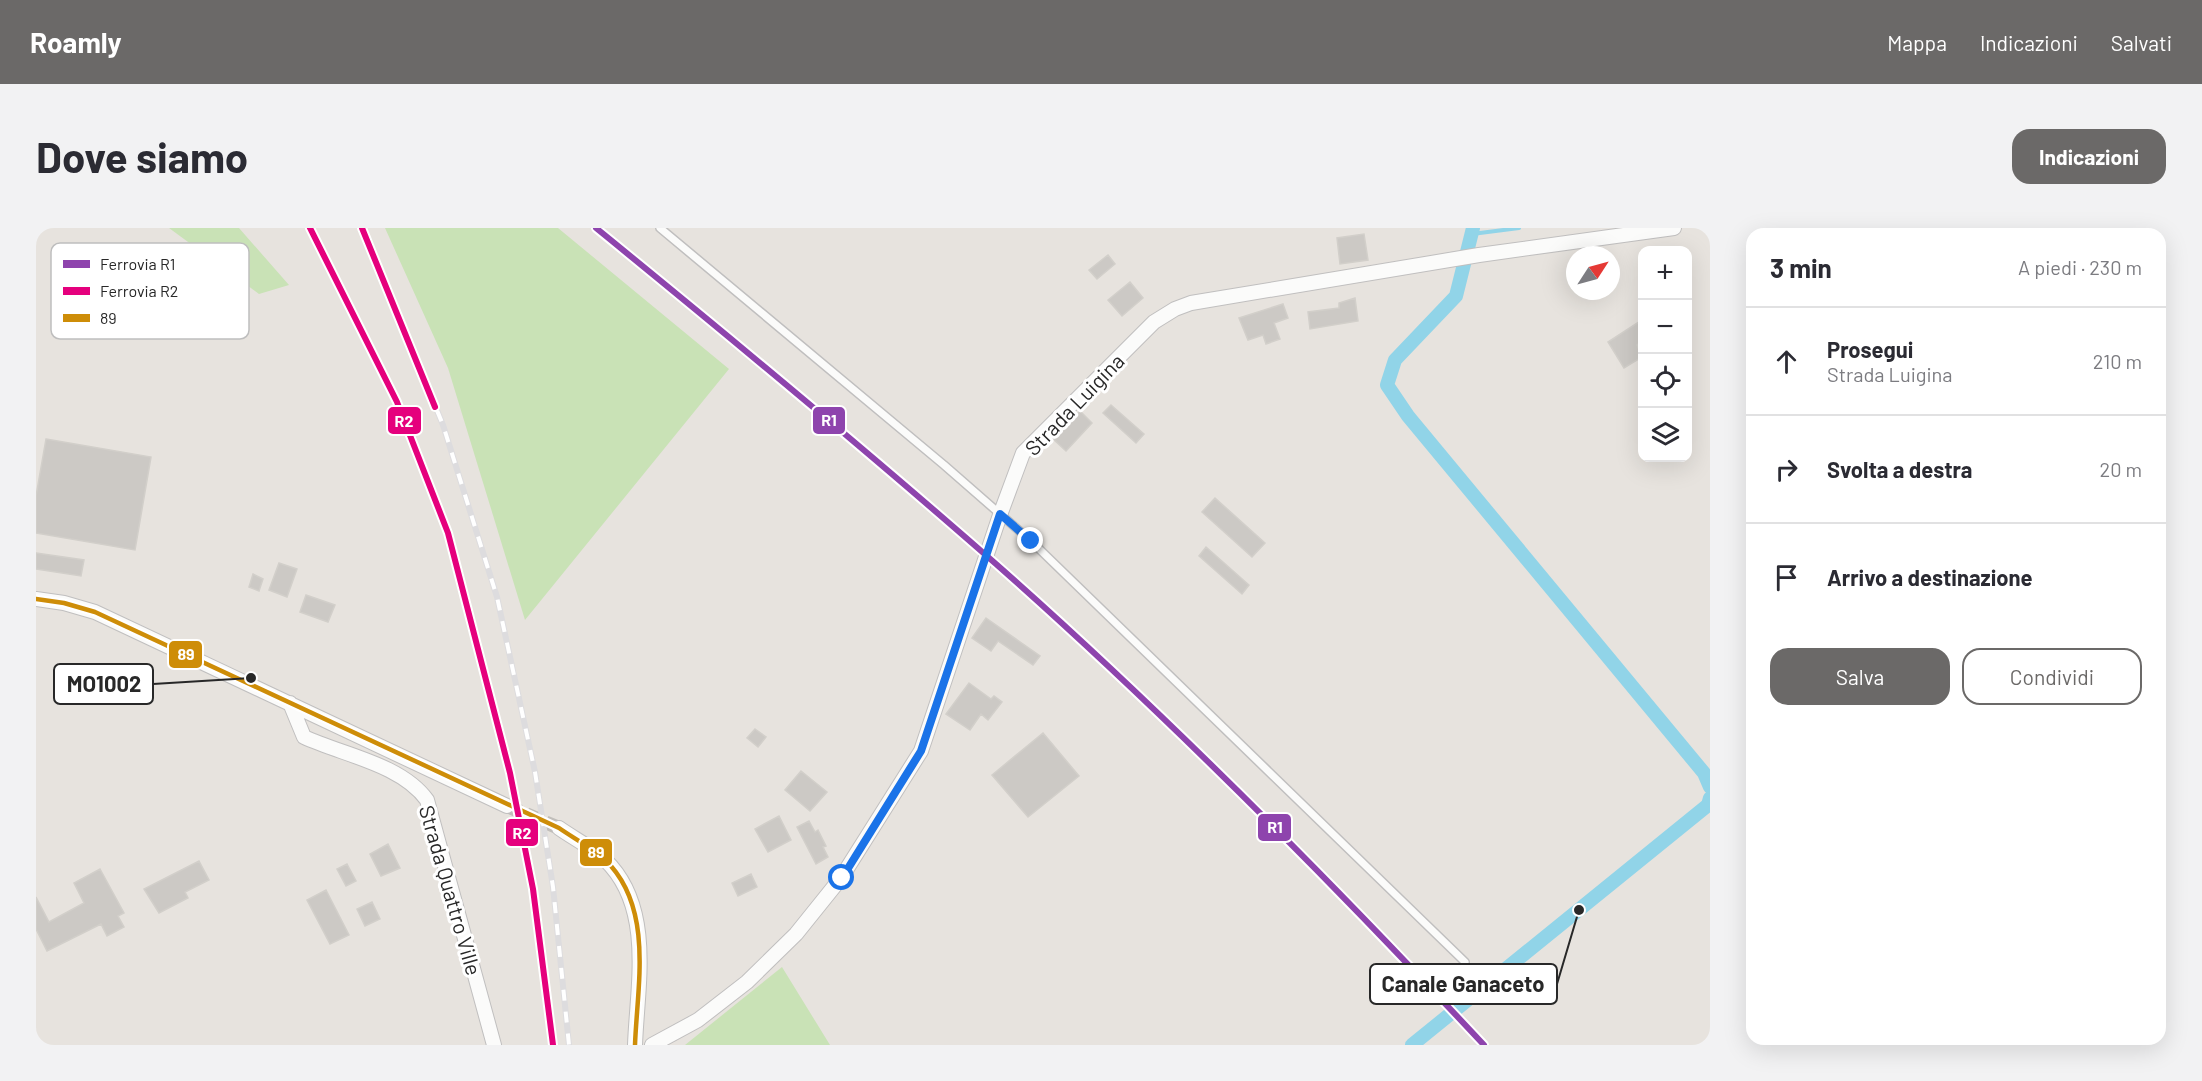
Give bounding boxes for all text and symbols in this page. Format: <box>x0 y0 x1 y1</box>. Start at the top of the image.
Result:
text: Roamly <box>30 25 122 59</box>
text: Mappa <box>1887 30 1947 55</box>
text: Indicazioni <box>1980 30 2078 55</box>
text: Salvati <box>2111 30 2172 55</box>
button: Indicazioni <box>2012 129 2166 184</box>
text: Dove siamo <box>36 131 248 181</box>
legend <box>51 243 249 339</box>
north arrow <box>1566 246 1620 300</box>
map controls <box>1638 246 1692 462</box>
button: + <box>1638 246 1692 300</box>
text: 3 min <box>1770 252 1832 283</box>
text: Ferrovia R1 <box>100 254 175 273</box>
text: A piedi · 230 m <box>2018 255 2142 279</box>
text: Ferrovia R2 <box>100 281 178 300</box>
button: − <box>1638 300 1692 354</box>
text: 89 <box>100 308 117 327</box>
text: Prosegui <box>1827 336 1913 362</box>
icon: ahead <box>1770 345 1803 378</box>
street label: Strada Luigina <box>1019 348 1129 460</box>
text: 210 m <box>2093 349 2142 373</box>
button: locate <box>1638 354 1692 408</box>
text: Strada Luigina <box>1827 362 1953 386</box>
line badge: R2 <box>387 406 422 435</box>
line badge: R1 <box>812 406 846 435</box>
button: layers <box>1638 408 1692 462</box>
text: R1 <box>821 410 837 429</box>
text: R2 <box>395 411 413 430</box>
icon: right <box>1770 453 1803 486</box>
text: Svolta a destra <box>1827 456 1972 482</box>
text: 20 m <box>2099 457 2142 481</box>
route end <box>1017 527 1043 553</box>
icon: arrive <box>1770 561 1803 594</box>
text: Arrivo a destinazione <box>1827 564 2033 590</box>
line badge: 89 <box>168 640 203 669</box>
text: 89 <box>177 644 195 663</box>
button: Salva <box>1770 648 1950 705</box>
button: Condividi <box>1962 648 2142 705</box>
callout: MO1002 <box>54 664 153 704</box>
text: MO1002 <box>67 670 141 696</box>
street label: Strada Quattro Ville <box>415 802 487 978</box>
line badge: R1 <box>1257 813 1292 842</box>
text: R1 <box>1267 817 1283 836</box>
line badge: R2 <box>505 818 539 847</box>
text: R2 <box>513 823 531 842</box>
line badge: 89 <box>579 838 613 867</box>
text: 89 <box>587 842 605 861</box>
route start <box>828 864 854 890</box>
callout: Canale Ganaceto <box>1370 964 1557 1004</box>
text: Canale Ganaceto <box>1382 970 1544 996</box>

